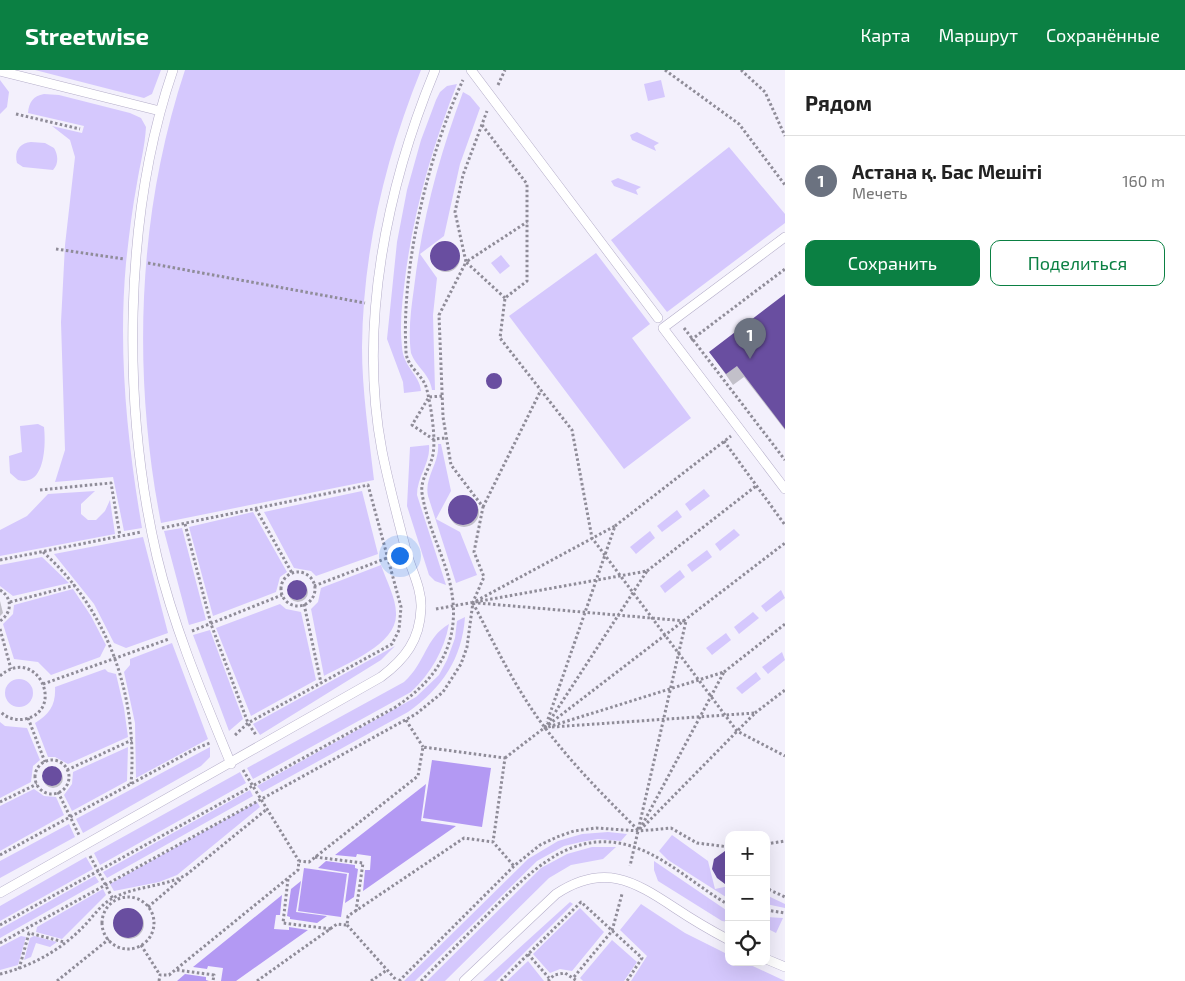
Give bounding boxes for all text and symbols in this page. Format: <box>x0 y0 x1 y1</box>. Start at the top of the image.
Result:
text: Streetwise <box>25 21 149 50</box>
text: Карта <box>860 24 910 46</box>
text: Маршрут <box>938 24 1018 46</box>
text: Сохранённые <box>1046 24 1160 46</box>
text: Рядом <box>805 90 872 115</box>
text: Астана қ. Бас Мешіті <box>852 160 1042 183</box>
text: 1 <box>818 171 824 190</box>
text: 160 m <box>1122 171 1165 190</box>
text: Мечеть <box>852 183 908 202</box>
button: Сохранить <box>805 240 980 286</box>
button: Поделиться <box>990 240 1165 286</box>
pin: 1 <box>734 318 766 359</box>
your location <box>387 543 413 569</box>
map controls <box>725 831 770 966</box>
button: + <box>725 831 770 876</box>
button: − <box>725 876 770 921</box>
button: locate <box>725 921 770 966</box>

